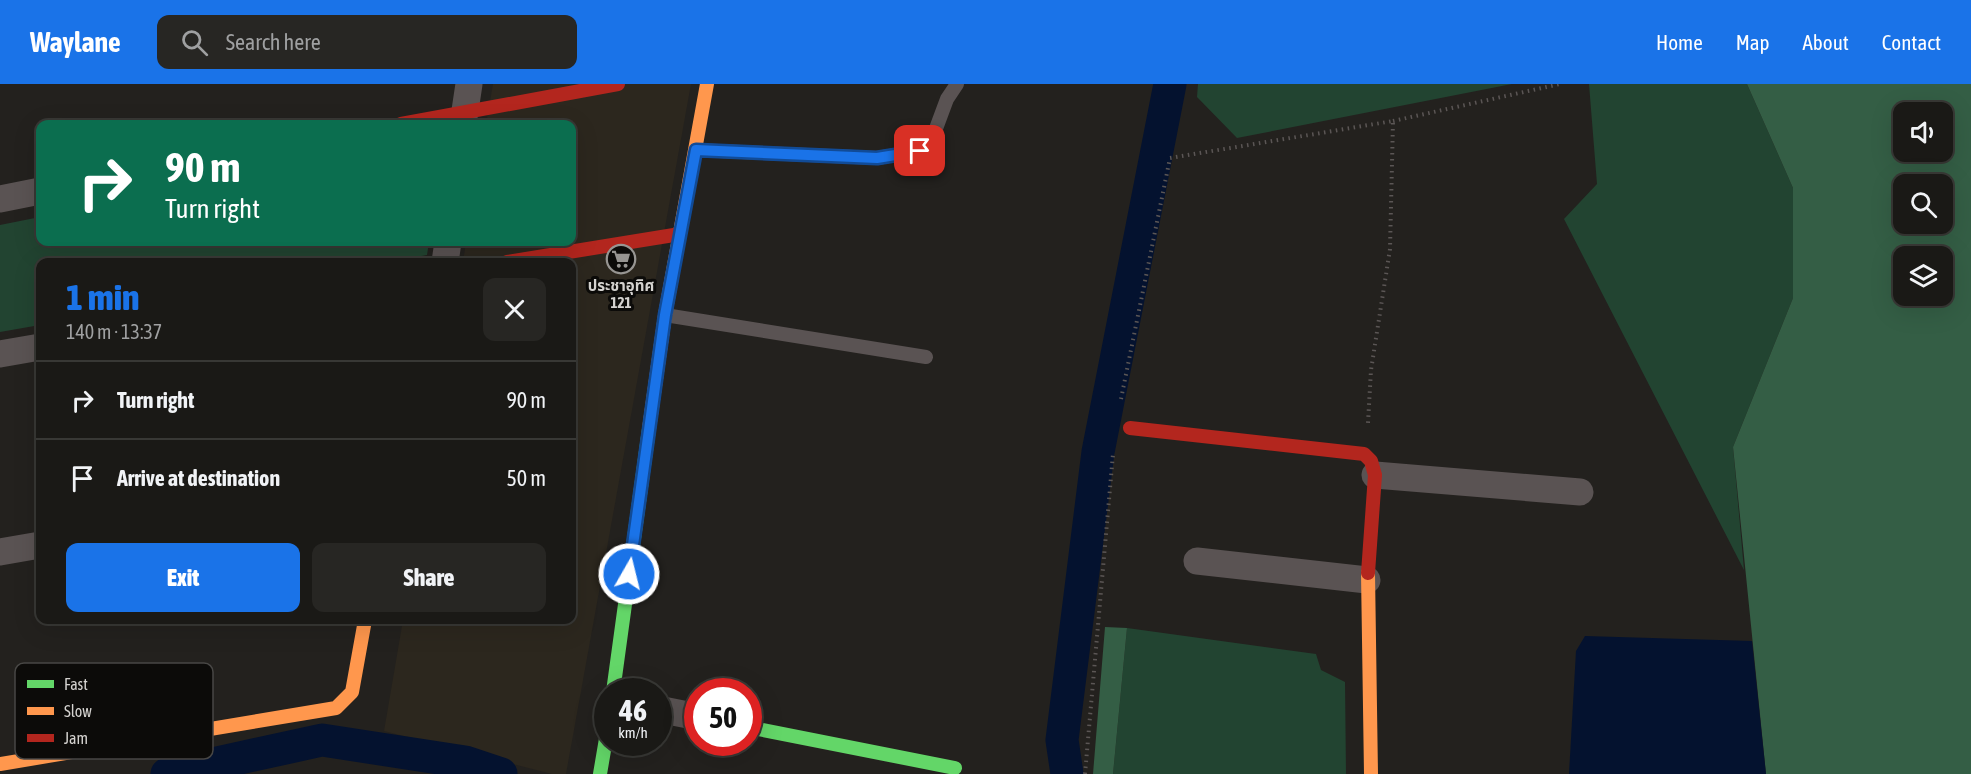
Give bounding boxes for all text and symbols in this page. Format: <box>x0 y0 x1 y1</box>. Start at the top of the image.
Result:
search box <box>157 15 577 69</box>
text: Waylane <box>30 26 121 58</box>
icon: search <box>178 26 211 59</box>
text: Search here <box>226 29 321 55</box>
text: Home <box>1656 30 1703 54</box>
text: Map <box>1736 30 1770 54</box>
text: About <box>1803 30 1849 54</box>
text: Contact <box>1882 30 1941 54</box>
map controls <box>1893 102 1953 306</box>
button: sound <box>1893 102 1953 162</box>
pin <box>894 125 945 176</box>
icon: arrive <box>903 134 936 167</box>
text: 90 m <box>165 143 240 191</box>
icon: right <box>66 144 144 222</box>
button: search <box>1893 174 1953 234</box>
text: Turn right <box>165 193 260 224</box>
supermarket icon: ประชาอุทิศ 121 <box>605 243 637 275</box>
button: layers <box>1893 246 1953 306</box>
text: 1 min <box>66 276 140 318</box>
place label: ประชาอุทิศ 121 <box>588 277 654 311</box>
button: close <box>483 278 546 341</box>
text: 140 m · 13:37 <box>66 320 162 343</box>
icon: right <box>66 384 99 417</box>
text: Turn right <box>117 387 194 413</box>
text: 90 m <box>506 387 546 413</box>
icon: arrive <box>66 462 99 495</box>
text: Arrive at destination <box>117 465 280 491</box>
text: 50 m <box>506 465 546 491</box>
position arrow <box>597 542 661 606</box>
button: Exit <box>66 543 300 612</box>
button: Share <box>312 543 546 612</box>
legend <box>15 663 213 759</box>
text: Fast <box>64 675 88 693</box>
speed limit sign: 50 <box>684 678 762 756</box>
text: 46 <box>619 693 647 727</box>
text: Slow <box>64 702 92 720</box>
text: km/h <box>618 724 648 741</box>
text: Jam <box>64 729 88 747</box>

